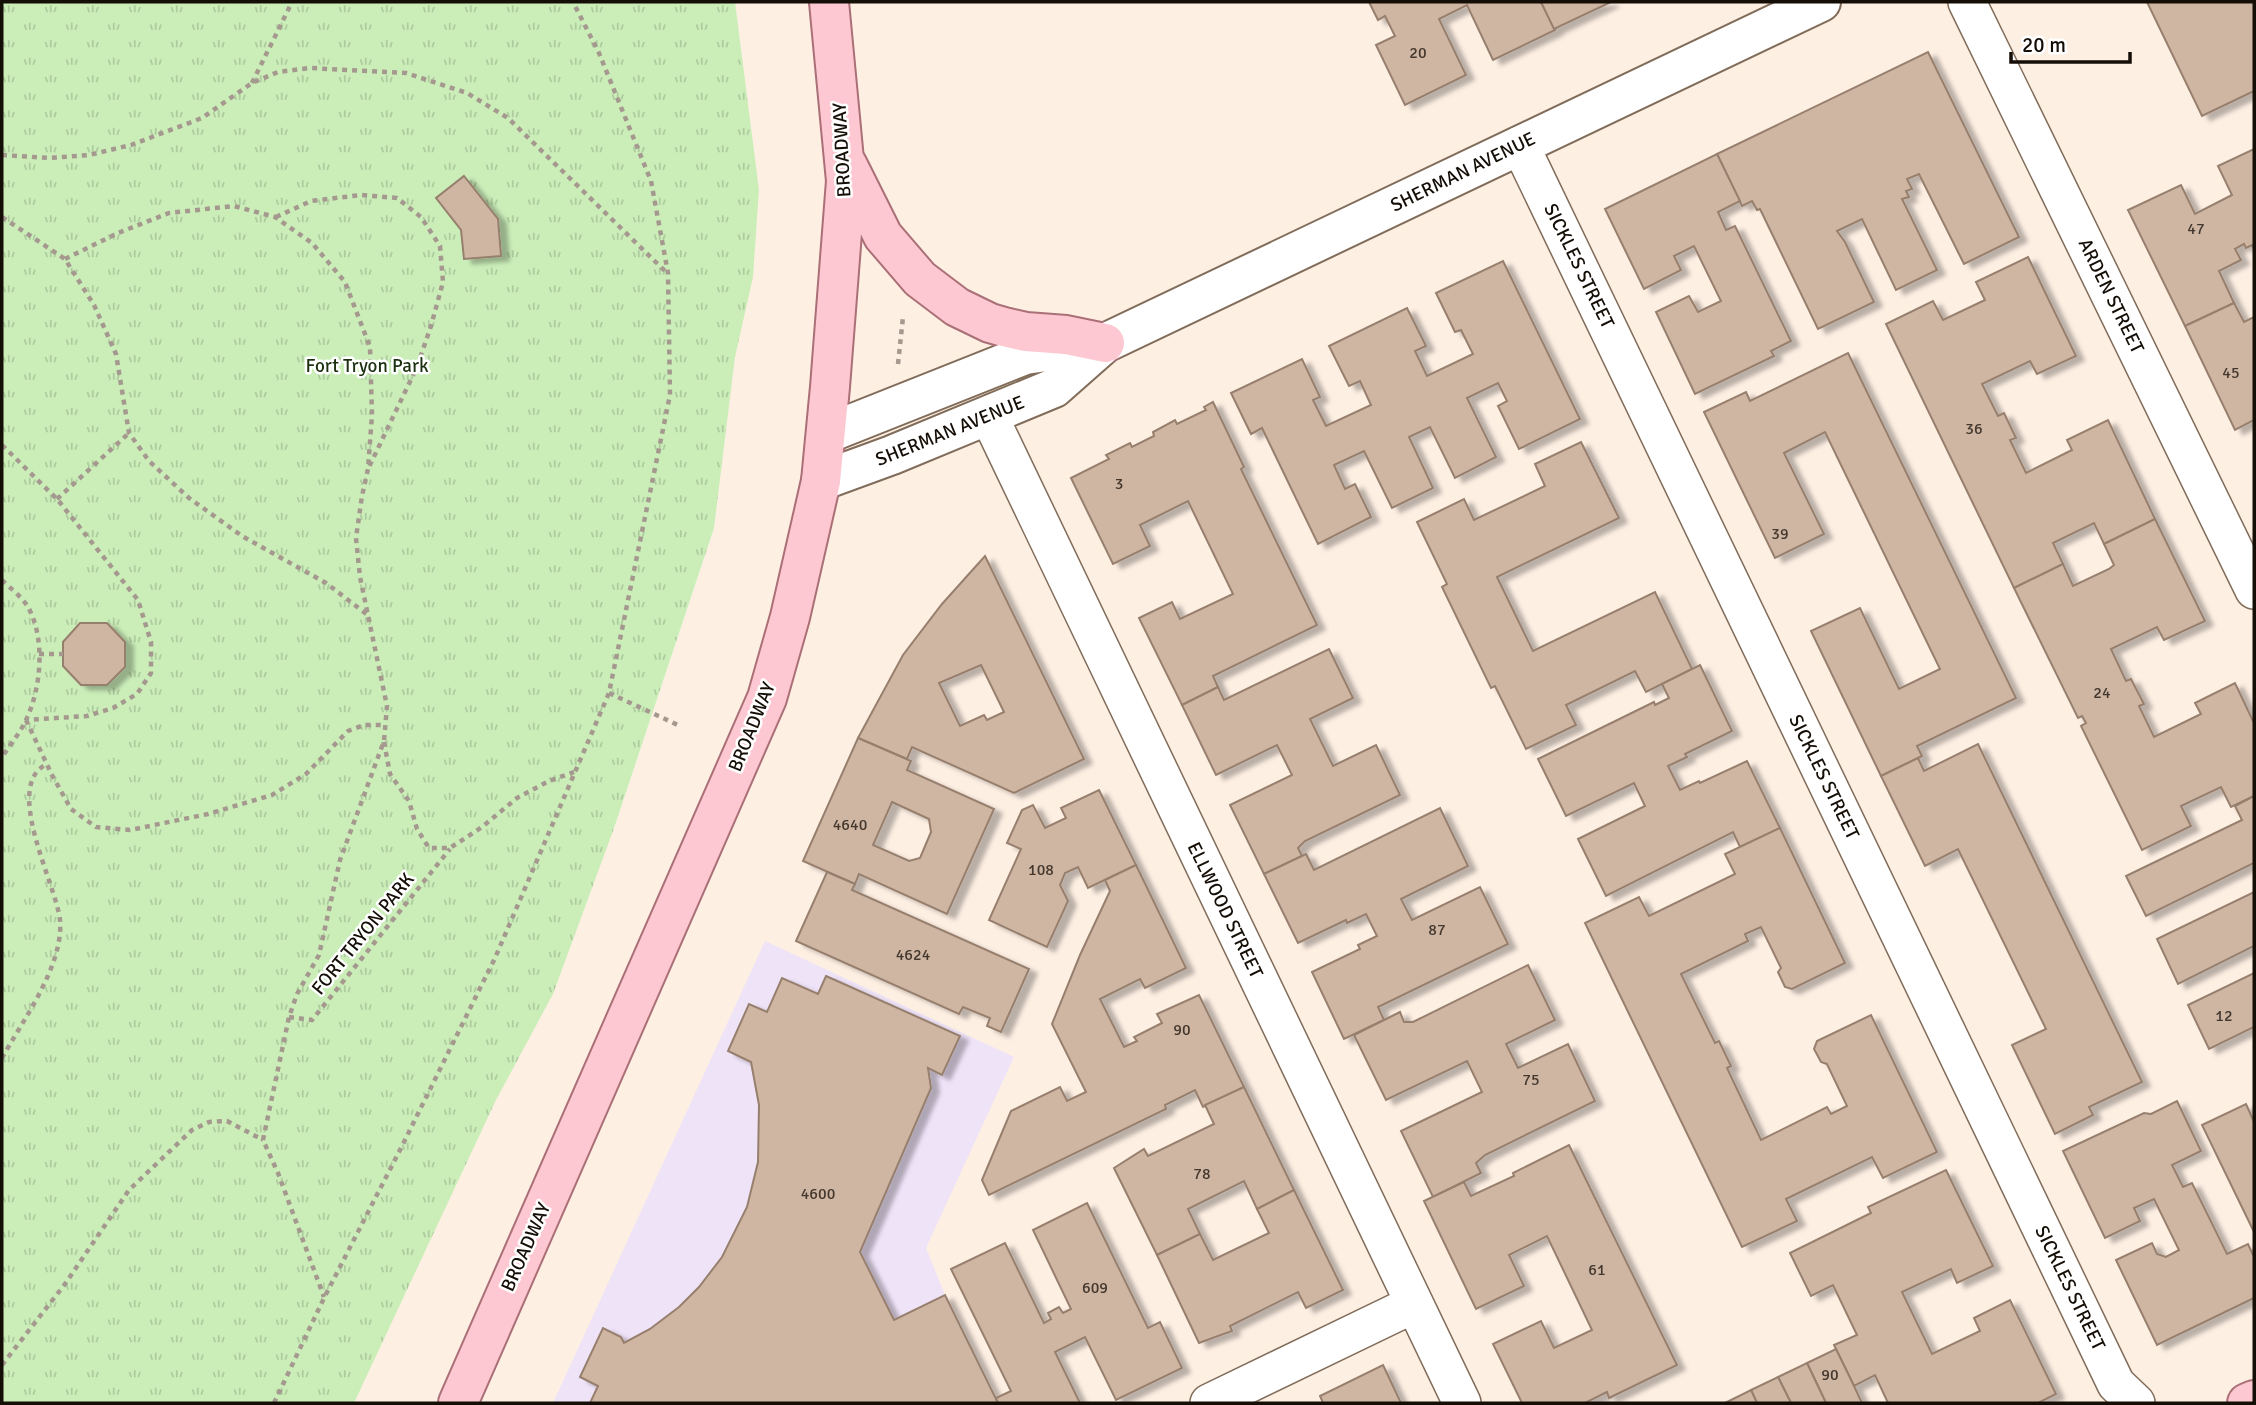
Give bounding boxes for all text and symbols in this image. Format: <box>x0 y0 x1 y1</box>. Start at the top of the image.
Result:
scale bar <box>2011 21 2130 65</box>
text: 20 m <box>2022 32 2066 58</box>
house number: 20 <box>1409 43 1427 63</box>
street label: BROADWAY <box>828 102 856 198</box>
street label: SHERMAN AVENUE <box>1387 127 1539 217</box>
street label: SICKLES STREET <box>1538 200 1620 333</box>
house number: 47 <box>2187 219 2205 239</box>
street label: ARDEN STREET <box>2073 235 2149 358</box>
park label: Fort Tryon Park <box>306 354 429 378</box>
house number: 45 <box>2222 363 2240 383</box>
street label: SHERMAN AVENUE <box>872 390 1028 472</box>
house number: 36 <box>1965 419 1983 439</box>
house number: 3 <box>1115 474 1123 494</box>
house number: 39 <box>1771 524 1789 544</box>
street label: BROADWAY <box>723 678 781 775</box>
house number: 24 <box>2093 683 2111 703</box>
street label: SICKLES STREET <box>1783 711 1865 844</box>
house number: 4640 <box>833 815 867 835</box>
street label: ELLWOOD STREET <box>1182 838 1269 983</box>
house number: 108 <box>1028 860 1054 880</box>
street label: FORT TRYON PARK <box>306 868 420 1000</box>
house number: 87 <box>1428 920 1446 940</box>
house number: 4624 <box>896 945 931 965</box>
house number: 12 <box>2215 1006 2233 1026</box>
house number: 90 <box>1173 1020 1191 1040</box>
house number: 75 <box>1522 1070 1540 1090</box>
house number: 78 <box>1193 1164 1211 1184</box>
house number: 4600 <box>801 1184 835 1204</box>
street label: BROADWAY <box>496 1198 556 1295</box>
street label: SICKLES STREET <box>2029 1222 2111 1355</box>
house number: 61 <box>1588 1260 1606 1280</box>
house number: 609 <box>1082 1278 1108 1298</box>
house number: 90 <box>1821 1365 1839 1385</box>

